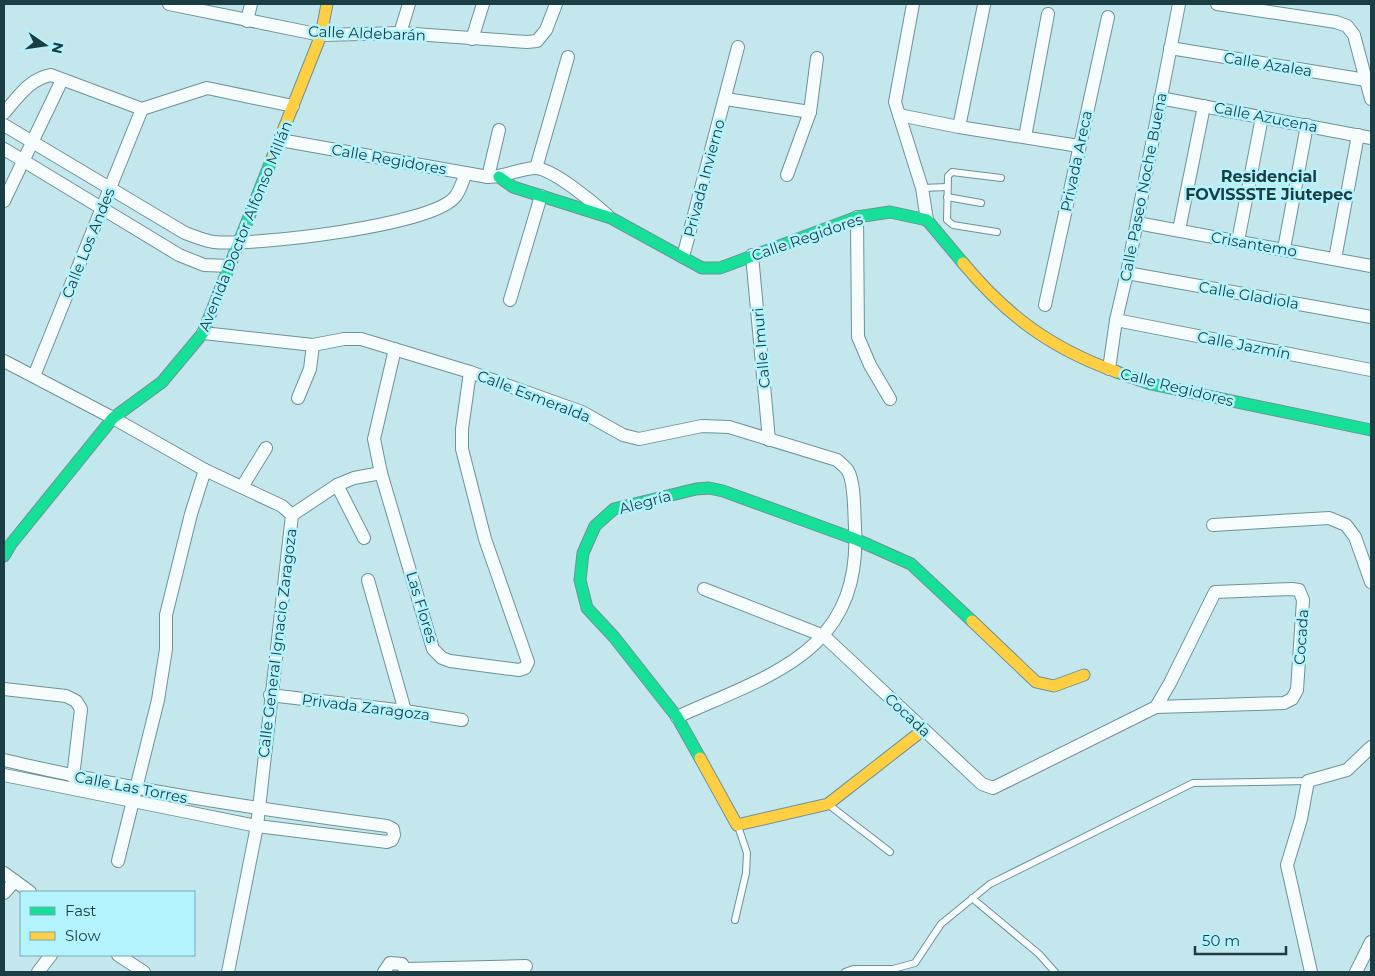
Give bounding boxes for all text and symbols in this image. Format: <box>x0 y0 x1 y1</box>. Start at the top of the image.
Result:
north arrow <box>20 20 70 70</box>
street label: Calle Aldebarán <box>308 21 426 45</box>
text: N <box>48 40 68 55</box>
street label: Calle Azalea <box>1222 48 1314 80</box>
street label: Calle Paseo Noche Buena <box>1115 91 1171 283</box>
street label: Calle Azucena <box>1213 98 1319 136</box>
street label: Privada Areca <box>1056 109 1096 213</box>
street label: Privada Invierno <box>679 117 729 239</box>
street label: Avenida Doctor Alfonso Millán <box>194 118 296 334</box>
street label: Calle Regidores <box>330 140 448 178</box>
district label: Residencial FOVISSSTE Jiutepec <box>1185 167 1353 204</box>
street label: Calle Los Andes <box>57 185 119 301</box>
street label: Calle Regidores <box>749 209 865 265</box>
street label: Crisantemo <box>1209 227 1299 261</box>
street label: Calle Gladiola <box>1197 277 1301 313</box>
street label: Calle Imuri <box>748 307 774 389</box>
street label: Calle Jazmín <box>1196 327 1292 363</box>
street label: Calle Regidores <box>1118 364 1236 410</box>
street label: Calle Esmeralda <box>475 366 593 426</box>
street label: Alegría <box>617 486 673 518</box>
street label: Calle General Ignacio Zaragoza <box>253 527 301 759</box>
street label: Las Flores <box>402 569 442 645</box>
street label: Cocada <box>1290 608 1312 666</box>
street label: Cocada <box>881 689 935 741</box>
street label: Privada Zaragoza <box>301 690 431 724</box>
street label: Calle Las Torres <box>73 767 189 807</box>
legend <box>20 891 195 956</box>
text: Fast <box>65 901 96 920</box>
scale bar <box>1195 924 1286 956</box>
text: Slow <box>65 926 101 945</box>
text: 50 m <box>1202 931 1240 950</box>

